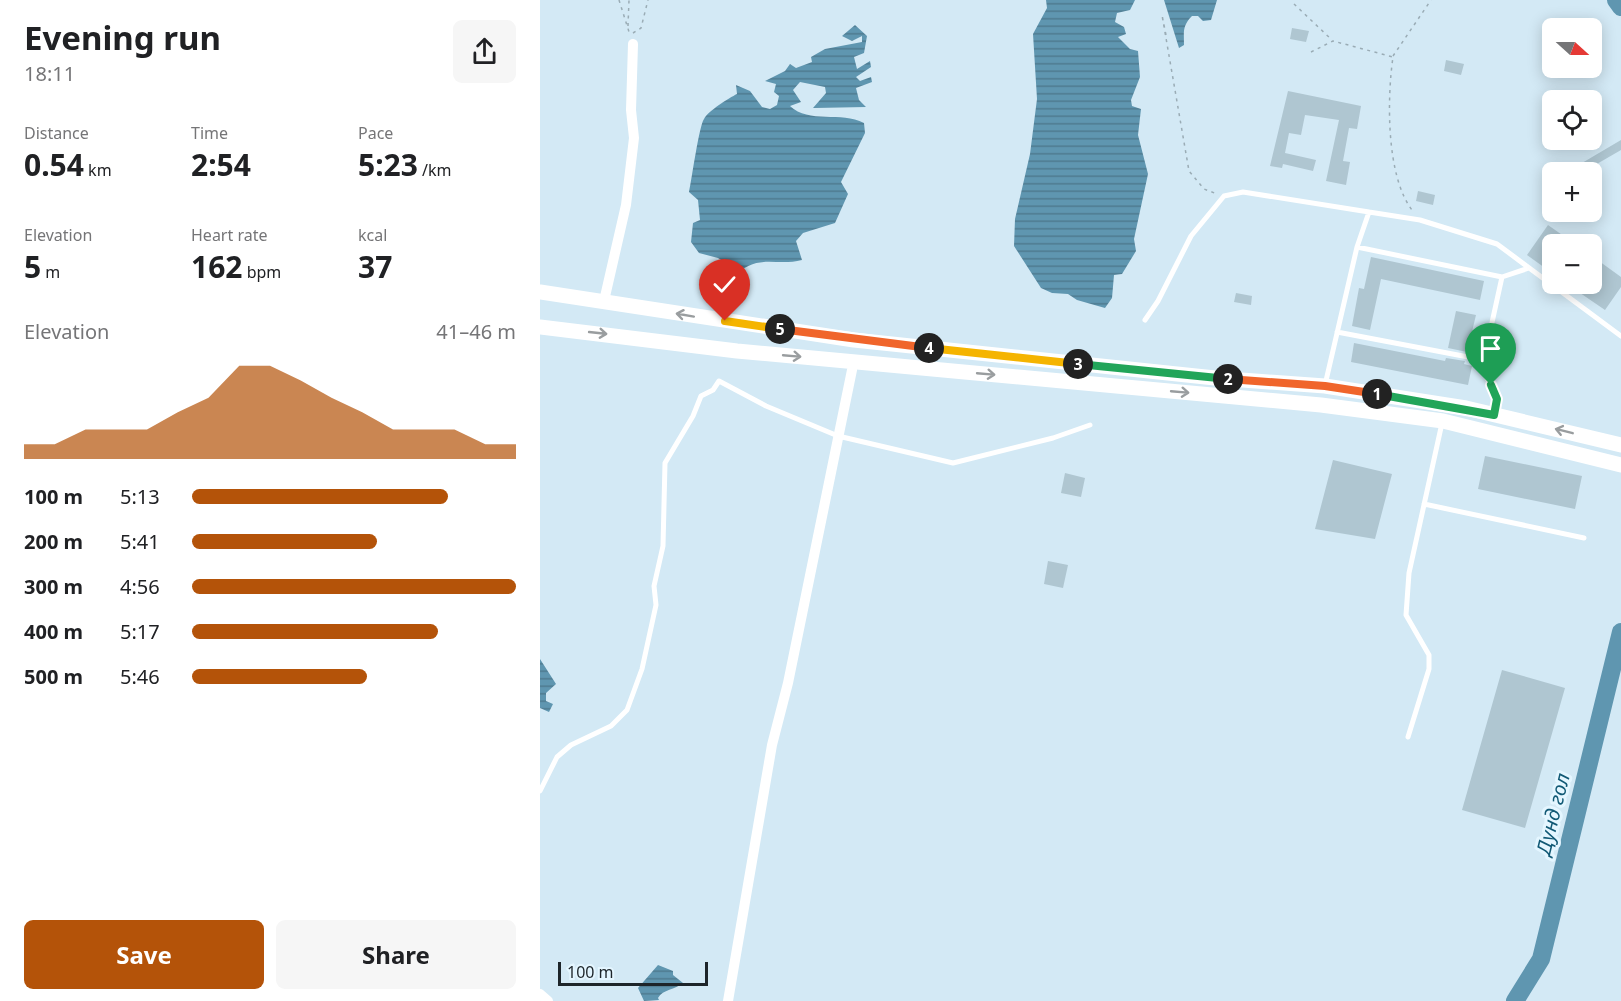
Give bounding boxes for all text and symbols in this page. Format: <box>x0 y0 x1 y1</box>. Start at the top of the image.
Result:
text: Evening run <box>24 15 221 60</box>
north arrow <box>1542 18 1602 78</box>
map controls <box>1542 18 1602 294</box>
button: share <box>453 20 516 83</box>
text: 18:11 <box>24 60 75 87</box>
button: locate <box>1542 90 1602 150</box>
text: Distance <box>24 122 89 144</box>
text: Time <box>191 122 228 144</box>
text: Pace <box>358 122 393 144</box>
text: 0.54 <box>24 144 84 185</box>
text: 2:54 <box>191 144 251 185</box>
text: 5:23 <box>358 144 418 185</box>
text: km <box>84 159 112 181</box>
text: /km <box>418 159 452 181</box>
button: + <box>1542 162 1602 222</box>
text: Elevation <box>24 224 92 246</box>
text: Heart rate <box>191 224 267 246</box>
text: kcal <box>358 224 387 246</box>
button: − <box>1542 234 1602 294</box>
text: 5 <box>24 246 41 287</box>
text: 162 <box>191 246 242 287</box>
text: 37 <box>358 246 392 287</box>
pin <box>699 259 750 321</box>
text: m <box>41 261 60 283</box>
text: bpm <box>242 261 281 283</box>
icon: check <box>708 268 741 301</box>
one-way arrow <box>675 309 695 320</box>
pin: 5 <box>765 314 795 344</box>
text: Elevation <box>24 318 109 345</box>
text: 41–46 m <box>436 318 516 345</box>
text: 5 <box>775 318 785 340</box>
pin <box>1465 323 1516 385</box>
one-way arrow <box>588 328 608 339</box>
icon: arrive <box>1474 332 1507 365</box>
pin: 4 <box>914 333 944 363</box>
text: 4 <box>924 337 934 359</box>
pin: 3 <box>1063 349 1093 379</box>
one-way arrow <box>781 351 801 362</box>
text: 3 <box>1073 353 1083 375</box>
pin: 2 <box>1213 364 1243 394</box>
text: 2 <box>1223 368 1233 390</box>
one-way arrow <box>975 369 995 380</box>
pin: 1 <box>1362 379 1392 409</box>
text: 1 <box>1372 383 1382 405</box>
one-way arrow <box>1170 387 1190 398</box>
one-way arrow <box>1555 425 1574 437</box>
text: 100 m <box>24 483 83 510</box>
text: 5:13 <box>120 483 160 510</box>
text: 200 m <box>24 528 83 555</box>
text: 5:41 <box>120 528 160 555</box>
text: 300 m <box>24 573 83 600</box>
text: 4:56 <box>120 573 160 600</box>
text: 400 m <box>24 618 83 645</box>
text: 5:17 <box>120 618 160 645</box>
text: 500 m <box>24 663 83 690</box>
text: 5:46 <box>120 663 160 690</box>
water label: Дунд гол <box>1529 770 1576 860</box>
button: Save <box>24 920 264 989</box>
button: Share <box>276 920 516 989</box>
scale bar <box>558 959 708 986</box>
text: 100 m <box>567 961 614 983</box>

